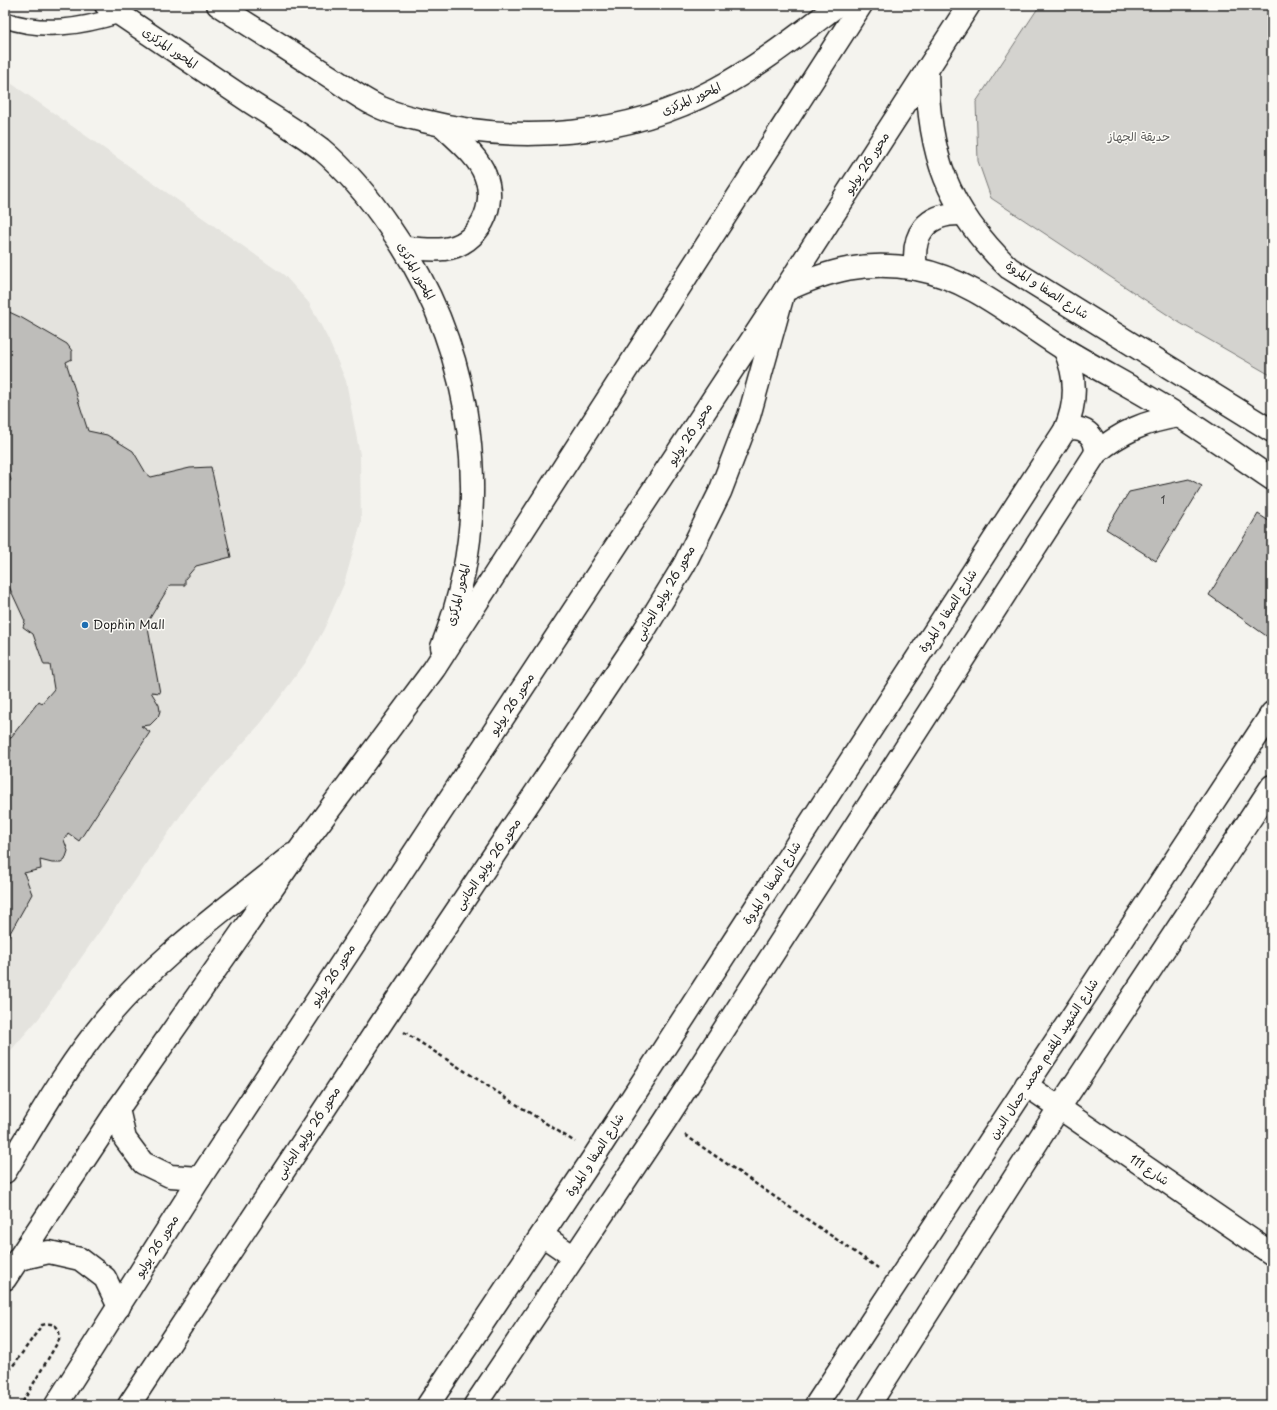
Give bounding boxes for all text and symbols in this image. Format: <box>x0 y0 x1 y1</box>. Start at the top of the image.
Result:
street label: المحور المركزى <box>139 22 202 72</box>
street label: المحور المركزى <box>658 77 723 119</box>
park label: حديقة الجهاز <box>1107 127 1170 145</box>
street label: محور 26 يوليو <box>839 128 893 198</box>
street label: المحور المركزى <box>394 238 440 303</box>
street label: شارع الصفا و المروة <box>1002 256 1093 324</box>
street label: محور 26 يوليو <box>662 399 716 469</box>
house number: 1 <box>1161 492 1165 507</box>
street label: محور 26 يوليو الجانبى <box>630 542 699 643</box>
street label: المحور المركزى <box>441 562 473 628</box>
street label: شارع الصفا و المروة <box>914 565 982 656</box>
place label: Dophin Mall <box>93 615 165 633</box>
marker: Dophin Mall <box>80 620 90 630</box>
street label: محور 26 يوليو <box>484 669 538 739</box>
street label: محور 26 يوليو الجانبى <box>450 814 525 913</box>
street label: شارع الصفا و المروة <box>738 837 806 928</box>
street label: محور 26 يوليو <box>305 940 359 1010</box>
street label: شارع الشهيد المقدم محمد جمال الدين <box>984 975 1103 1143</box>
street label: محور 26 يوليو الجانبى <box>270 1083 344 1182</box>
street label: شارع الصفا و المروة <box>561 1109 629 1200</box>
street label: شارع 111 <box>1126 1149 1173 1190</box>
street label: محور 26 يوليو <box>129 1211 182 1281</box>

